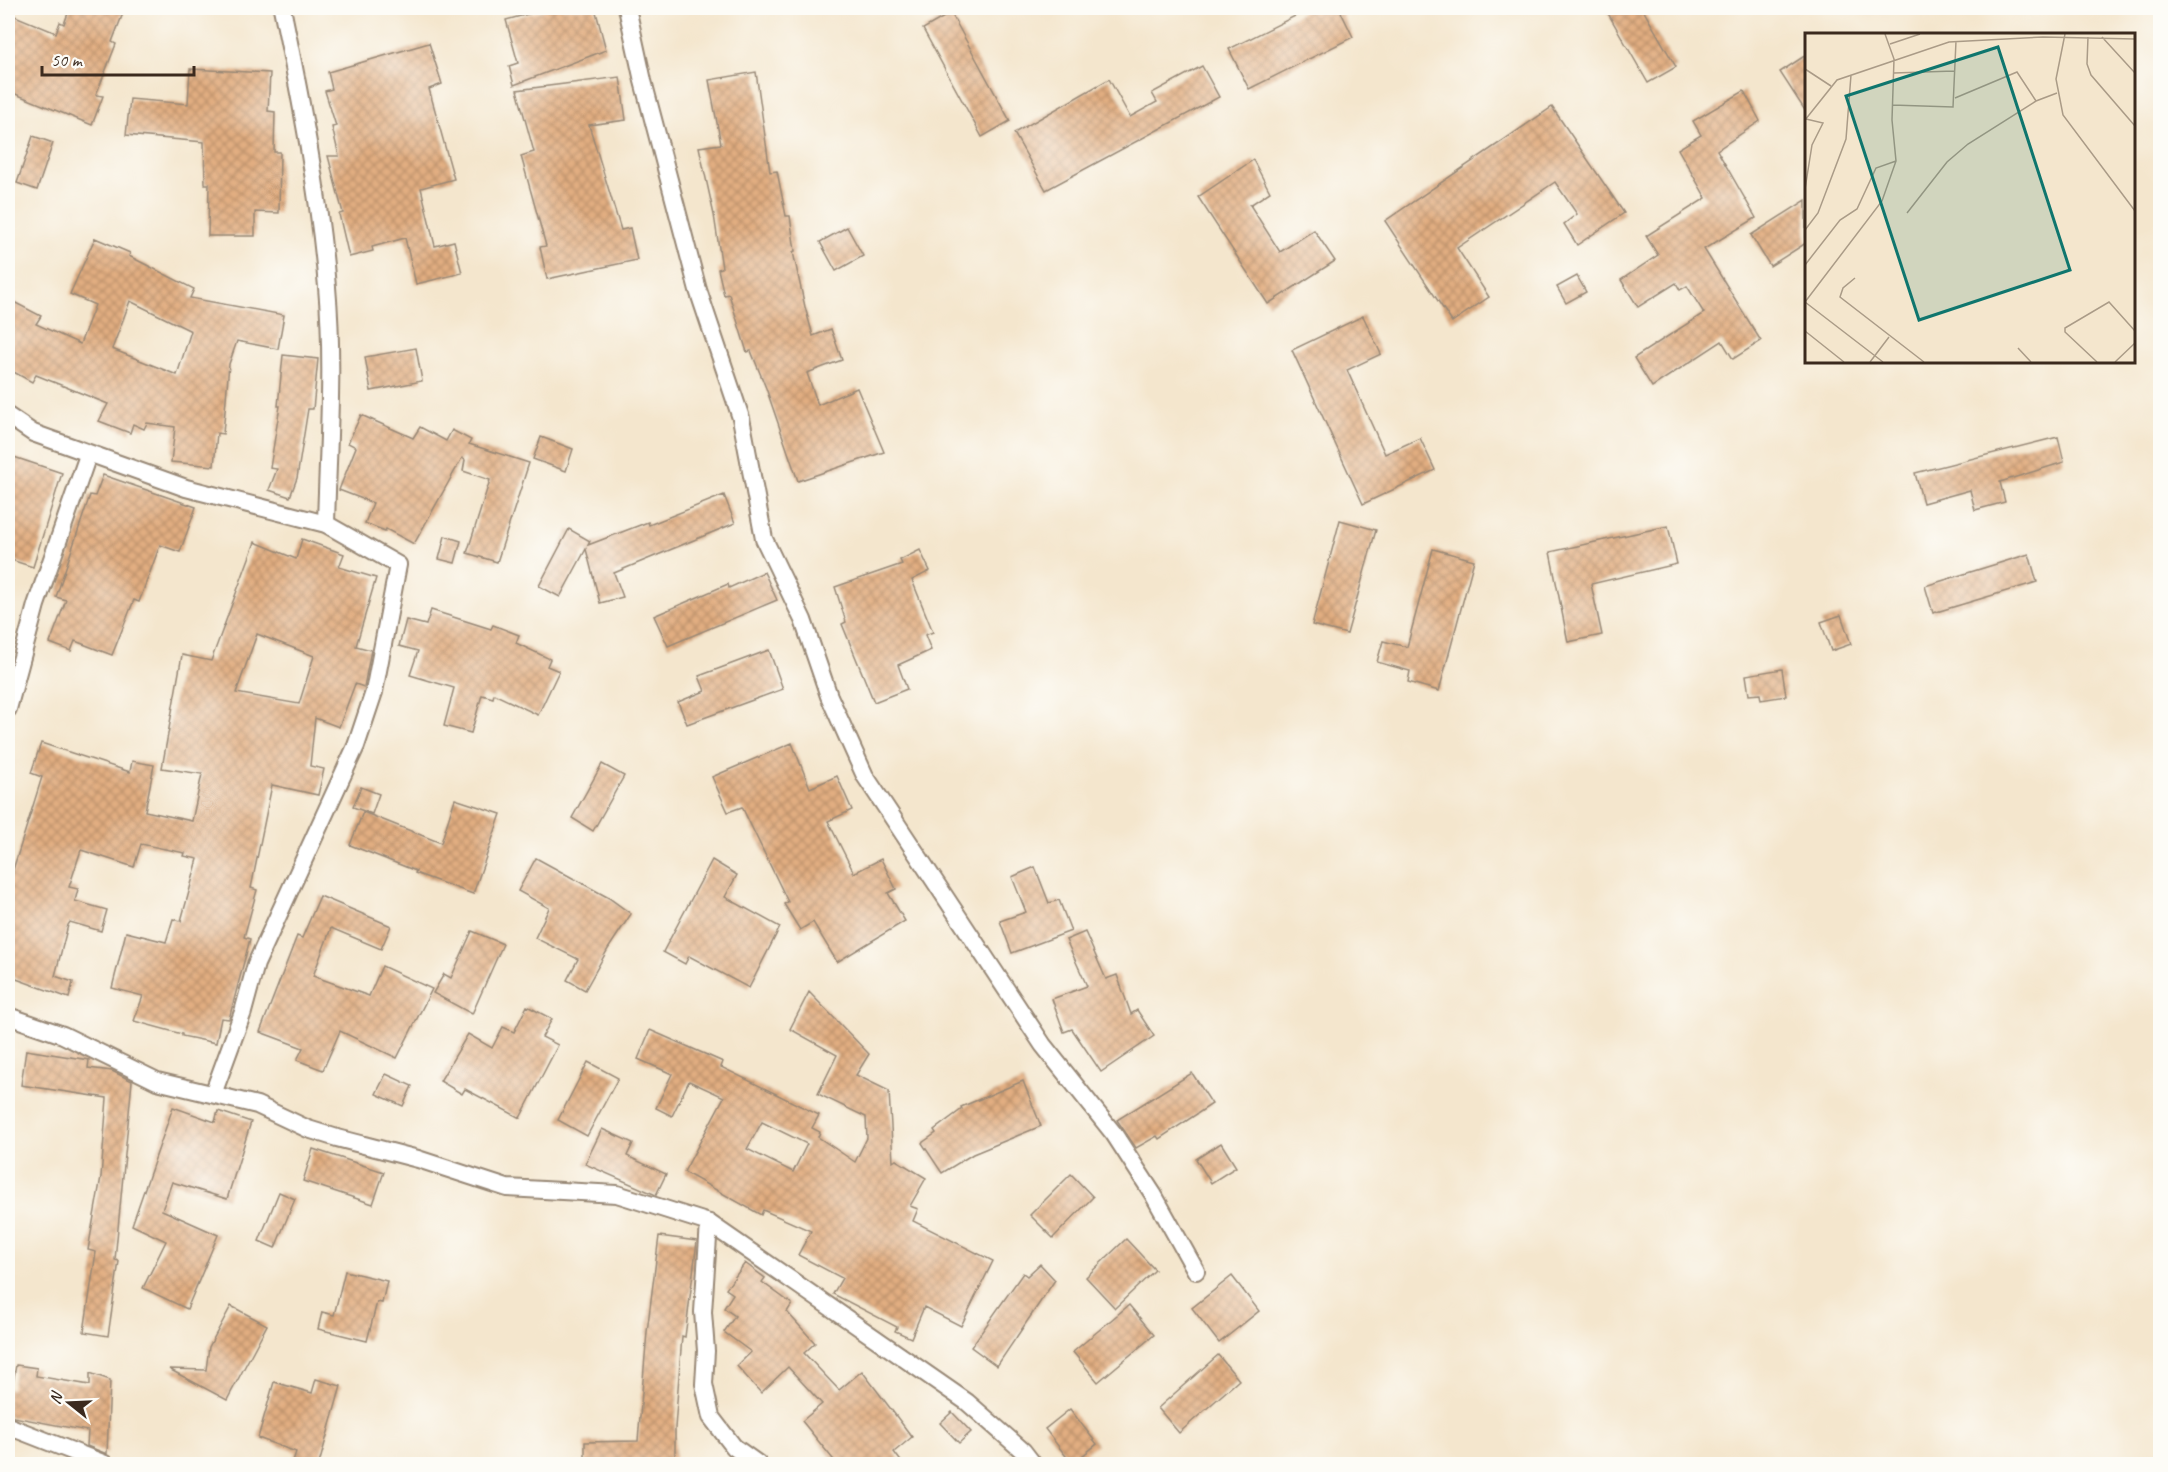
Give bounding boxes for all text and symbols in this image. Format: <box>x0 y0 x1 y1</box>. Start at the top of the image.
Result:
inset map <box>1805 33 2135 363</box>
scale bar <box>42 39 194 77</box>
text: 50 m <box>51 49 84 71</box>
north arrow <box>39 1373 99 1433</box>
text: N <box>45 1388 68 1406</box>

